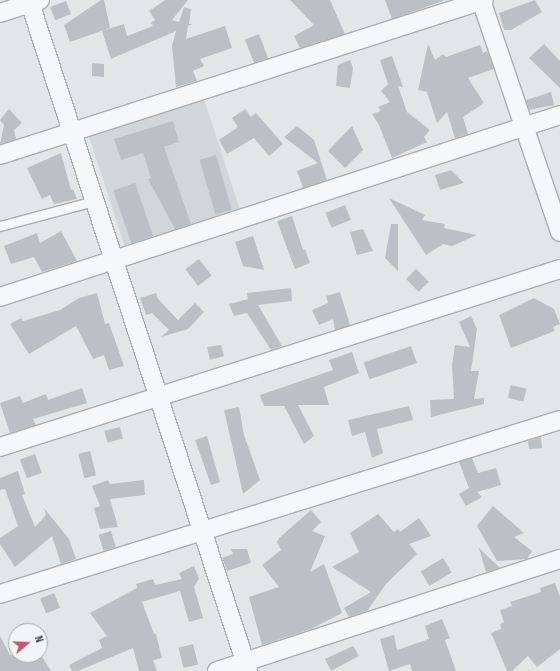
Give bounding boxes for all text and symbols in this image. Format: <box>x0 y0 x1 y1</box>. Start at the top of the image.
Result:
north arrow <box>8 623 48 663</box>
text: N <box>32 634 46 644</box>

